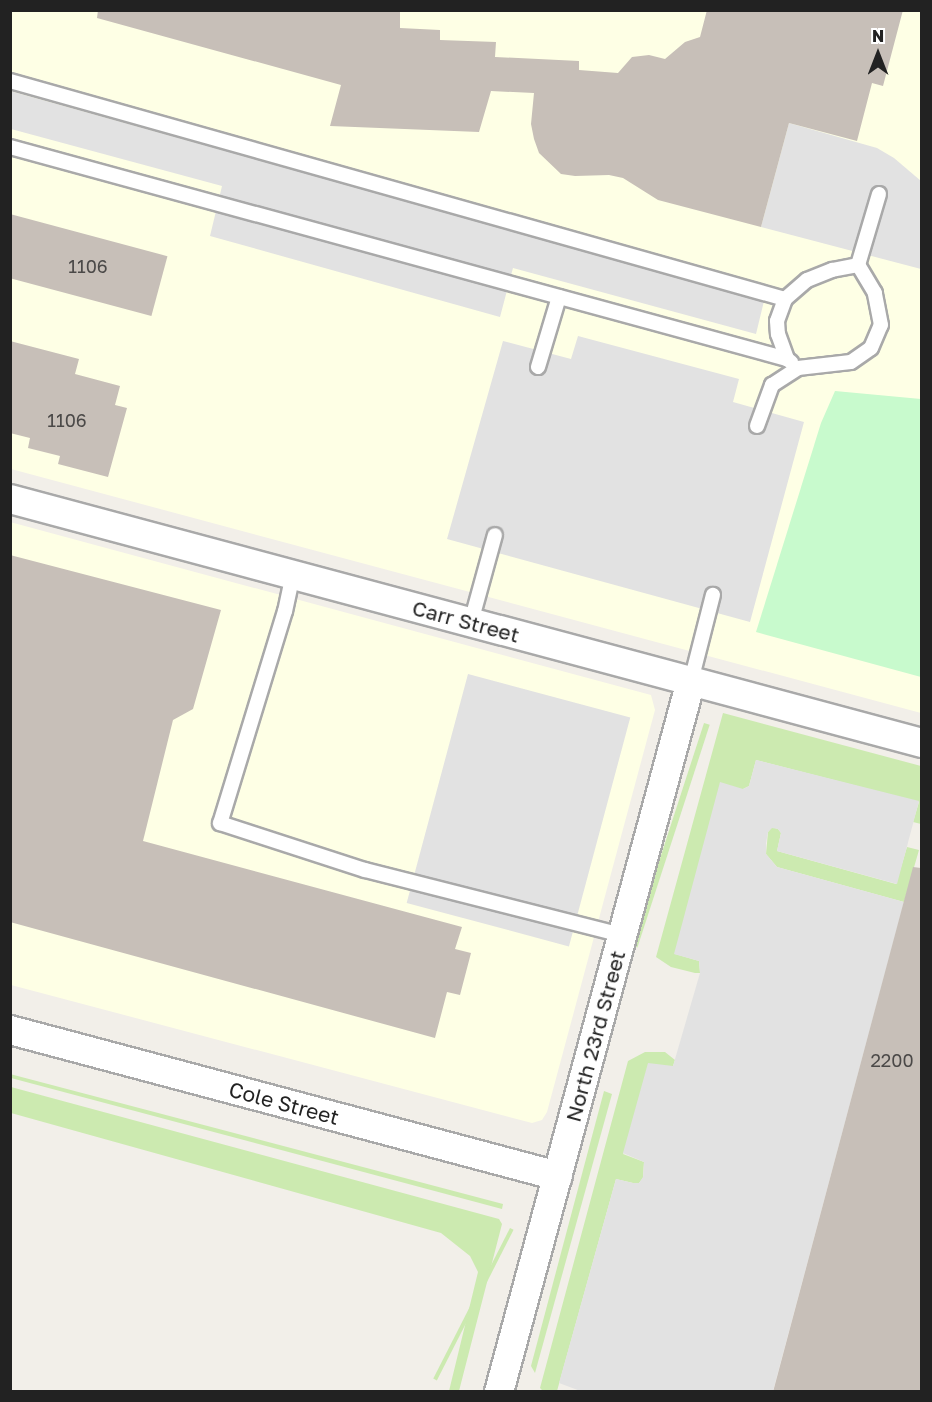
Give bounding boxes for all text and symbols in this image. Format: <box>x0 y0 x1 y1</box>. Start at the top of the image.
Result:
north arrow <box>848 24 908 84</box>
text: N <box>872 26 884 46</box>
house number: 1106 <box>68 255 108 277</box>
house number: 1106 <box>47 409 87 431</box>
street label: Carr Street <box>410 595 522 647</box>
street label: North 23rd Street <box>560 947 630 1125</box>
house number: 2200 <box>870 1049 914 1071</box>
street label: Cole Street <box>226 1076 342 1130</box>

